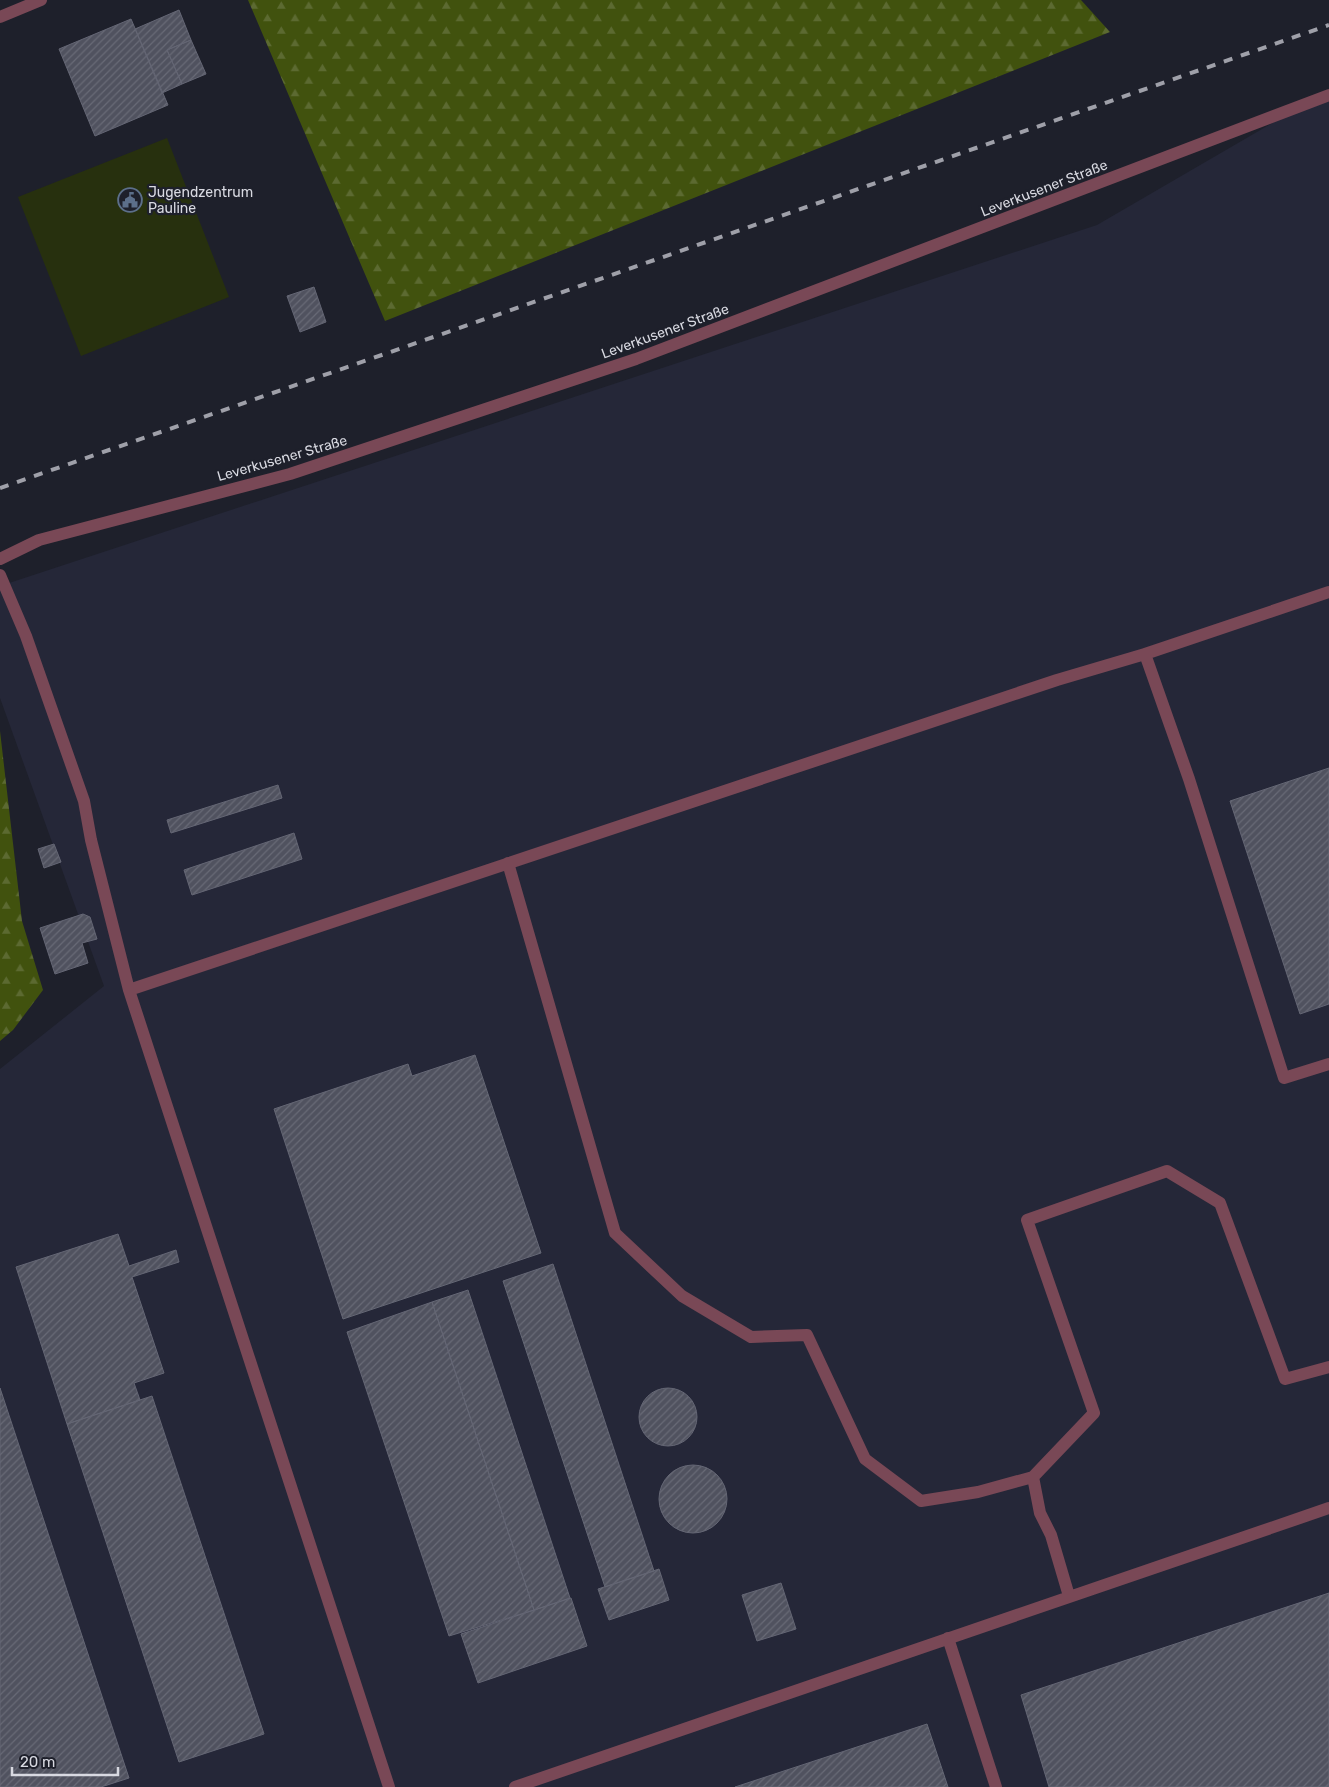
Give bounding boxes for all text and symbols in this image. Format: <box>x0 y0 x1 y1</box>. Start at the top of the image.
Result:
street label: Leverkusener Straße <box>978 156 1110 221</box>
place label: Jugendzentrum Pauline <box>148 184 253 217</box>
public building icon: Jugendzentrum Pauline <box>117 187 143 213</box>
street label: Leverkusener Straße <box>599 300 731 362</box>
street label: Leverkusener Straße <box>215 432 349 485</box>
scale bar <box>12 1744 119 1776</box>
text: 20 m <box>20 1753 55 1771</box>

